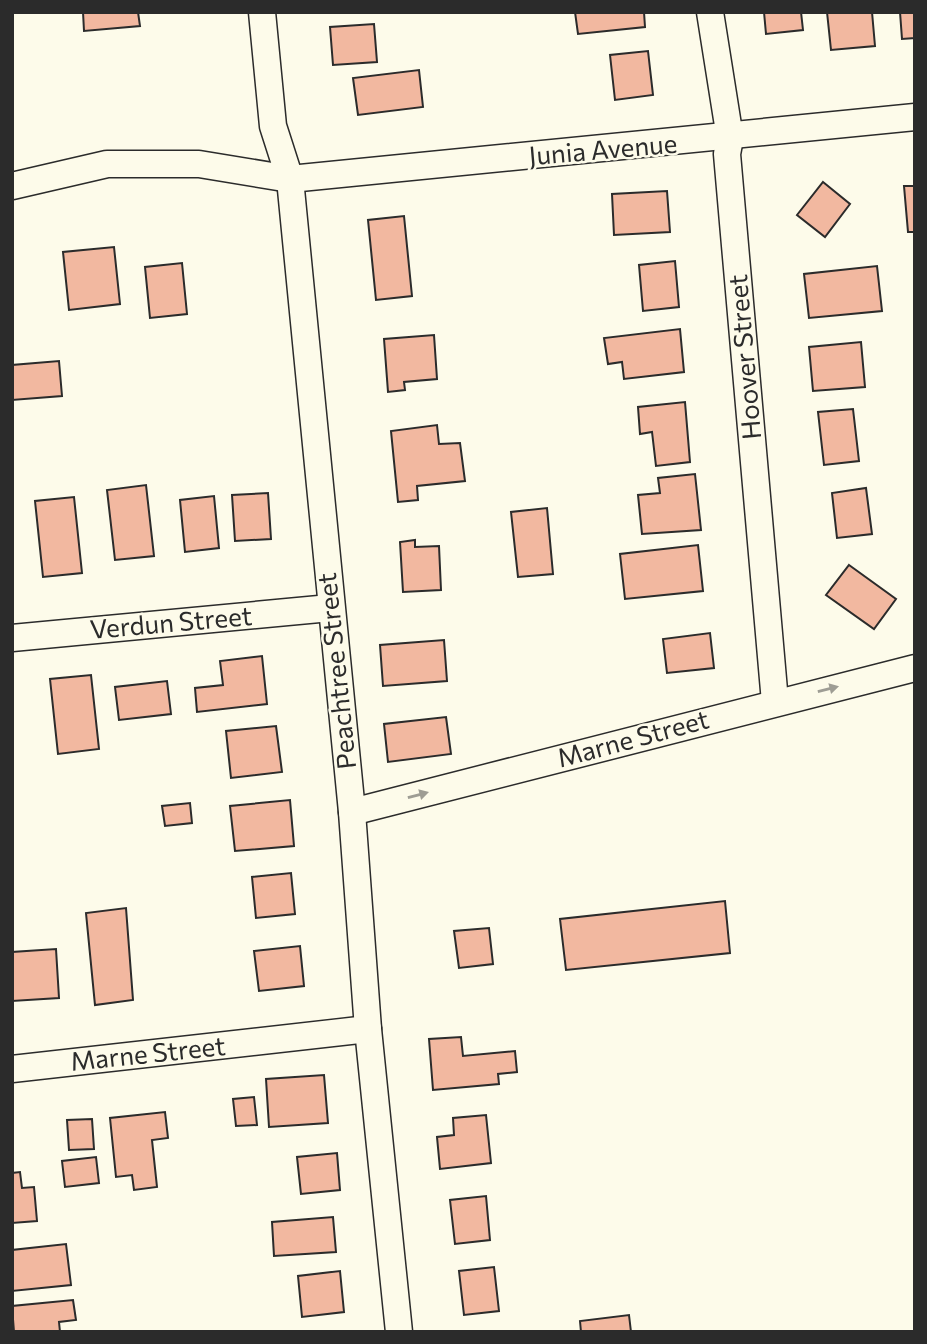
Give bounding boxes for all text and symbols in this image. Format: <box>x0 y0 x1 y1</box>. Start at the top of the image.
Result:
street label: Junia Avenue <box>527 127 678 170</box>
street label: Hoover Street <box>721 273 766 441</box>
street label: Peachtree Street <box>310 571 361 771</box>
street label: Verdun Street <box>89 599 253 644</box>
one-way arrow <box>817 683 839 694</box>
street label: Marne Street <box>553 702 712 773</box>
one-way arrow <box>407 789 429 800</box>
street label: Marne Street <box>69 1029 227 1076</box>

